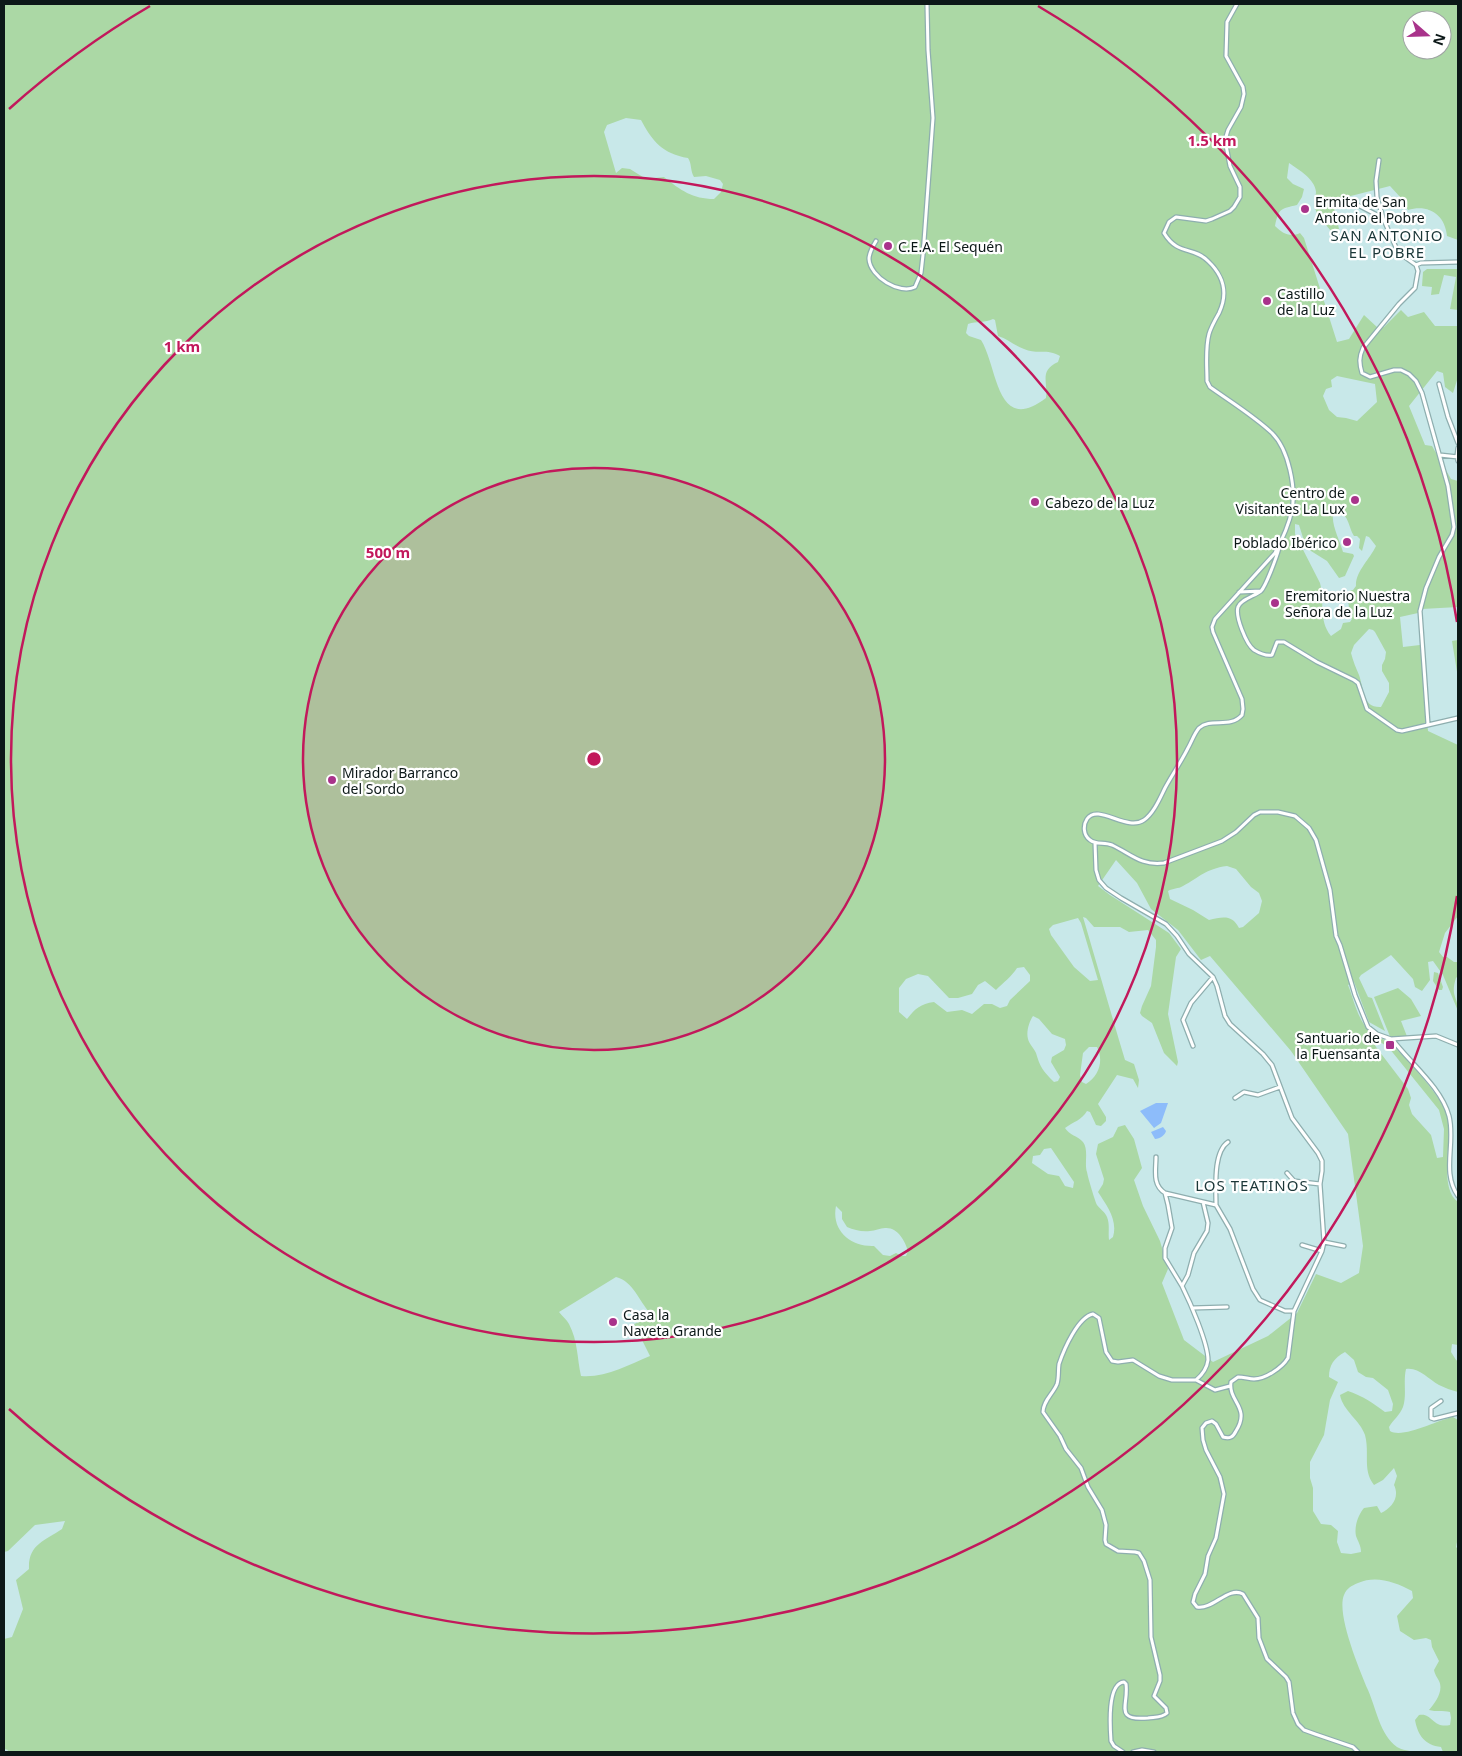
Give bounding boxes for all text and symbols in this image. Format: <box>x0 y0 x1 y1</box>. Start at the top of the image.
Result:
north arrow <box>1402 10 1452 60</box>
text: N <box>1429 31 1451 48</box>
text: 1.5 km <box>1187 130 1237 150</box>
place label: Ermita de San Antonio el Pobre <box>1315 192 1425 227</box>
marker: Ermita de San Antonio el Pobre <box>1299 203 1311 215</box>
district label: SAN ANTONIO EL POBRE <box>1330 225 1444 262</box>
place label: C.E.A. El Sequén <box>898 237 1003 256</box>
marker: C.E.A. El Sequén <box>882 240 894 252</box>
place label: Castillo de la Luz <box>1277 284 1335 319</box>
marker: Castillo de la Luz <box>1261 295 1273 307</box>
text: 1 km <box>164 336 200 356</box>
place label: Centro de Visitantes La Lux <box>1236 483 1346 518</box>
place label: Cabezo de la Luz <box>1045 493 1155 512</box>
marker: Centro de Visitantes La Lux <box>1349 494 1361 506</box>
marker: Cabezo de la Luz <box>1029 496 1041 508</box>
place label: Poblado Ibérico <box>1233 533 1337 552</box>
marker: Poblado Ibérico <box>1341 536 1353 548</box>
text: 500 m <box>366 542 410 562</box>
place label: Eremitorio Nuestra Señora de la Luz <box>1285 586 1410 621</box>
marker: Eremitorio Nuestra Señora de la Luz <box>1269 597 1281 609</box>
centre of rings <box>585 750 603 768</box>
place label: Mirador Barranco del Sordo <box>342 763 458 798</box>
marker: Mirador Barranco del Sordo <box>326 774 338 786</box>
place label: Santuario de la Fuensanta <box>1296 1028 1380 1063</box>
marker: Santuario de la Fuensanta <box>1384 1039 1396 1051</box>
district label: LOS TEATINOS <box>1195 1175 1309 1195</box>
place label: Casa la Naveta Grande <box>623 1305 722 1340</box>
marker: Casa la Naveta Grande <box>607 1316 619 1328</box>

